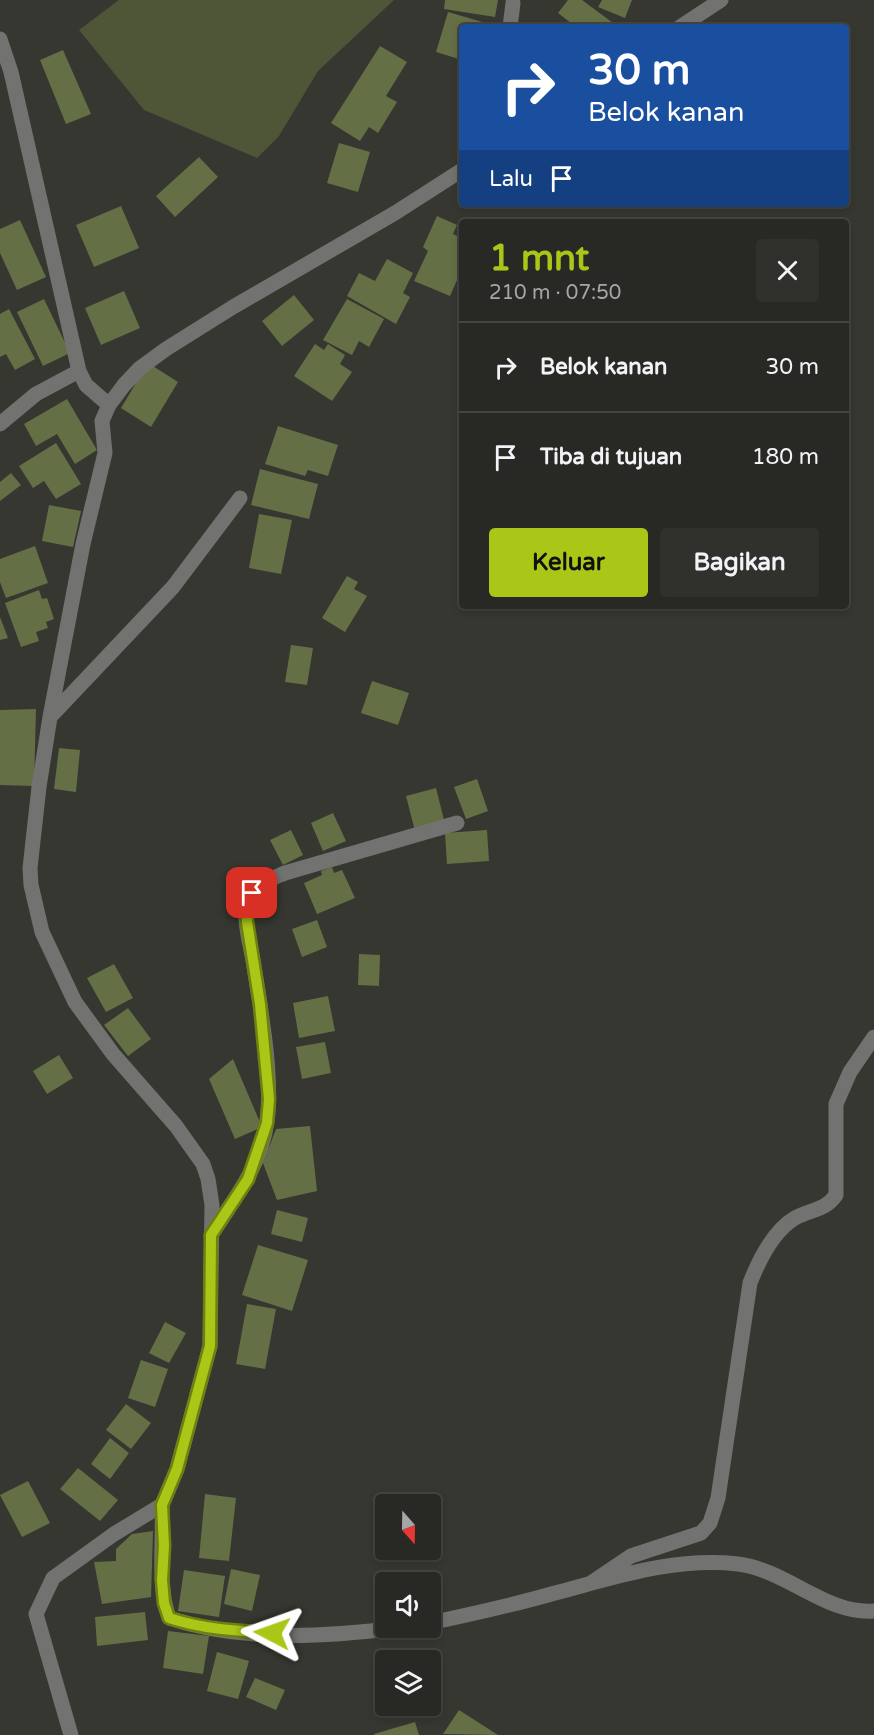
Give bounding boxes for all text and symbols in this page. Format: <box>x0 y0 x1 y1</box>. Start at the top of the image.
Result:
text: 30 m <box>588 45 690 96</box>
icon: right <box>489 48 567 126</box>
text: Belok kanan <box>588 96 744 129</box>
icon: arrive <box>545 162 578 195</box>
text: Lalu <box>489 166 533 192</box>
text: 1 mnt <box>489 237 589 280</box>
button: close <box>756 239 819 302</box>
text: 210 m · 07:50 <box>489 281 621 305</box>
icon: right <box>489 351 522 384</box>
text: Belok kanan <box>540 354 667 380</box>
text: 30 m <box>765 354 819 380</box>
icon: arrive <box>489 441 522 474</box>
text: Tiba di tujuan <box>540 444 682 470</box>
text: 180 m <box>752 444 819 470</box>
button: Keluar <box>489 528 648 597</box>
button: Bagikan <box>660 528 819 597</box>
pin <box>226 867 277 918</box>
icon: arrive <box>235 876 268 909</box>
north arrow <box>375 1494 441 1560</box>
map controls <box>375 1494 441 1716</box>
button: sound <box>375 1572 441 1638</box>
position arrow <box>240 1601 304 1665</box>
button: layers <box>375 1650 441 1716</box>

